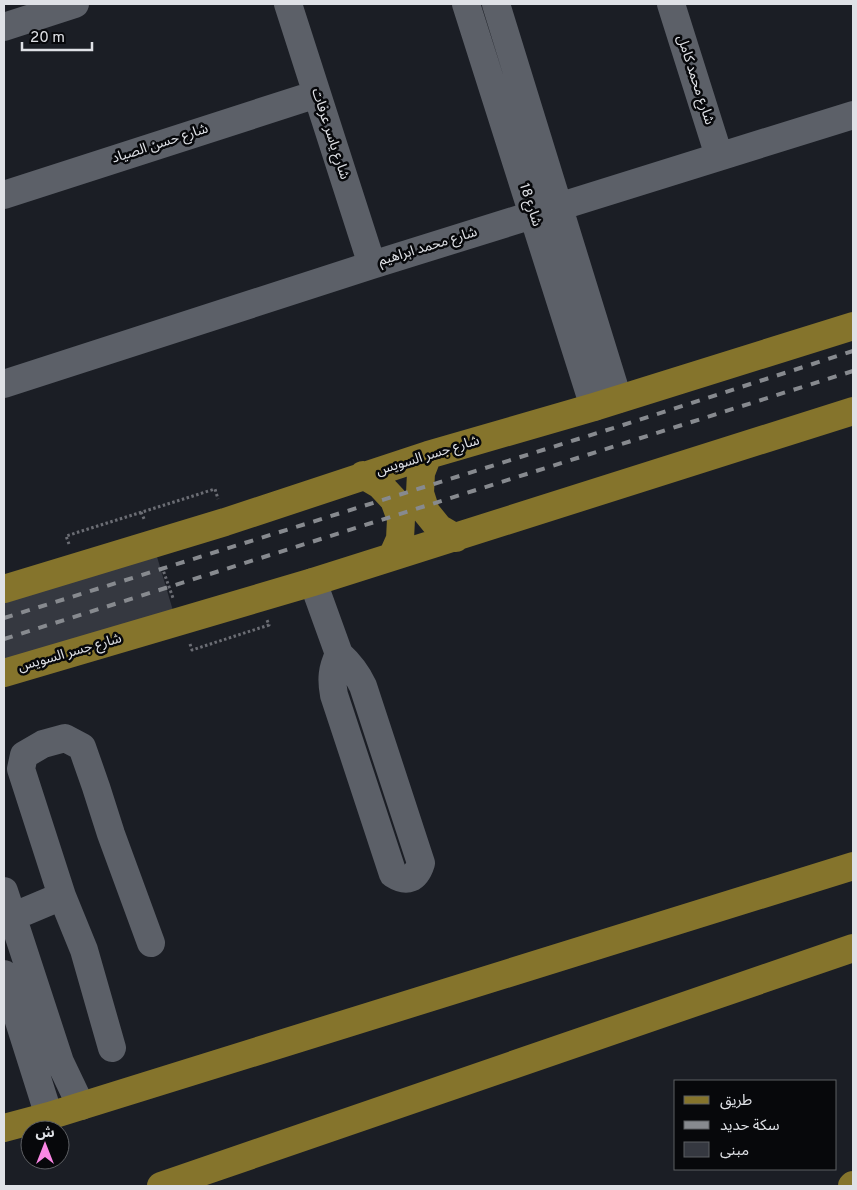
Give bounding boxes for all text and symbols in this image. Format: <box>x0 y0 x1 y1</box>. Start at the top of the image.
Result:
scale bar <box>22 20 92 52</box>
text: 20 m <box>30 29 65 48</box>
street label: شارع محمد كامل <box>672 33 717 127</box>
street label: شارع ياسر عرفات <box>306 86 353 182</box>
street label: شارع حسن الصياد <box>110 120 211 169</box>
street label: شارع 18 <box>514 181 545 229</box>
street label: شارع محمد ابراهيم <box>377 224 480 271</box>
street label: شارع جسر السويس <box>374 432 482 481</box>
street label: شارع جسر السويس <box>16 630 124 677</box>
legend <box>674 1080 837 1170</box>
text: طريق <box>720 1092 752 1111</box>
text: سكة حديد <box>720 1117 780 1136</box>
north arrow <box>20 1120 70 1170</box>
text: ش <box>35 1125 55 1142</box>
text: مبنى <box>720 1142 749 1161</box>

